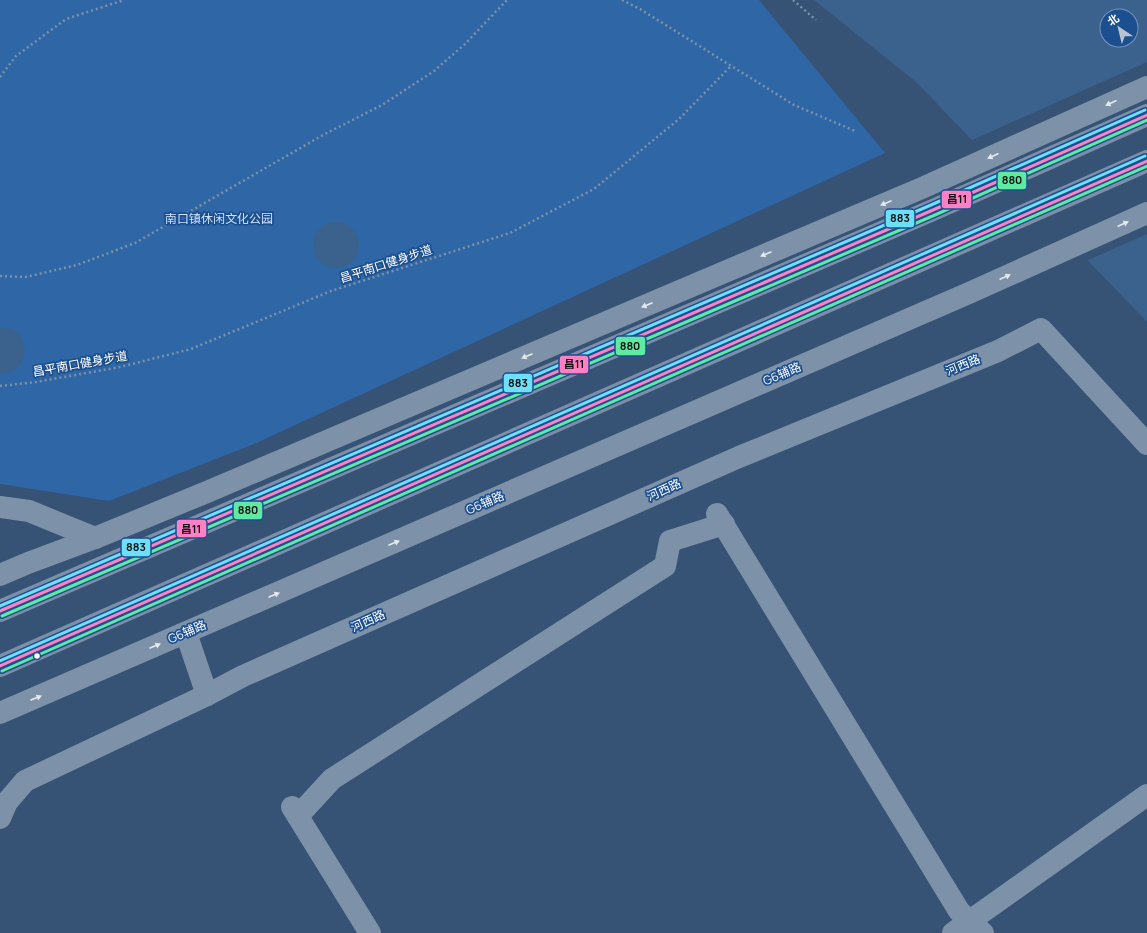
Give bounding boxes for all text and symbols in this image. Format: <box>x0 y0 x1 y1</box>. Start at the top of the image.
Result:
north arrow <box>1099 8 1139 48</box>
text: 北 <box>1104 10 1122 29</box>
one-way arrow <box>1106 100 1117 106</box>
one-way arrow <box>987 153 999 159</box>
line badge: 880 <box>997 171 1027 190</box>
text: 880 <box>1002 172 1022 187</box>
line badge: 昌11 <box>941 190 972 209</box>
text: 昌11 <box>947 191 967 206</box>
one-way arrow <box>879 201 891 207</box>
line badge: 883 <box>885 209 915 228</box>
park label: 南口镇休闲文化公园 <box>165 210 273 227</box>
text: 883 <box>890 210 910 225</box>
one-way arrow <box>1118 220 1130 226</box>
street label: 昌平南口健身步道 <box>338 241 434 286</box>
one-way arrow <box>761 251 772 257</box>
one-way arrow <box>999 274 1010 280</box>
one-way arrow <box>641 302 652 308</box>
line badge: 880 <box>615 336 646 356</box>
text: 880 <box>620 338 640 353</box>
street label: 昌平南口健身步道 <box>31 347 129 380</box>
street label: 河西路 <box>943 350 983 379</box>
one-way arrow <box>520 353 532 359</box>
line badge: 昌11 <box>559 355 589 374</box>
text: 昌11 <box>564 356 584 371</box>
street label: G6辅路 <box>760 358 803 389</box>
line badge: 883 <box>503 373 533 393</box>
text: 883 <box>508 375 528 390</box>
street label: 河西路 <box>644 474 684 505</box>
street label: G6辅路 <box>463 487 506 518</box>
line badge: 880 <box>233 501 263 520</box>
text: 880 <box>238 502 258 517</box>
line badge: 昌11 <box>176 519 207 538</box>
text: 昌11 <box>181 521 201 536</box>
line badge: 883 <box>121 538 151 557</box>
text: 883 <box>126 539 146 554</box>
one-way arrow <box>388 540 399 546</box>
one-way arrow <box>269 591 281 597</box>
street label: 河西路 <box>348 605 388 636</box>
street label: G6辅路 <box>165 616 208 647</box>
one-way arrow <box>150 643 162 649</box>
unlabelled marker <box>32 651 42 661</box>
one-way arrow <box>30 695 41 701</box>

